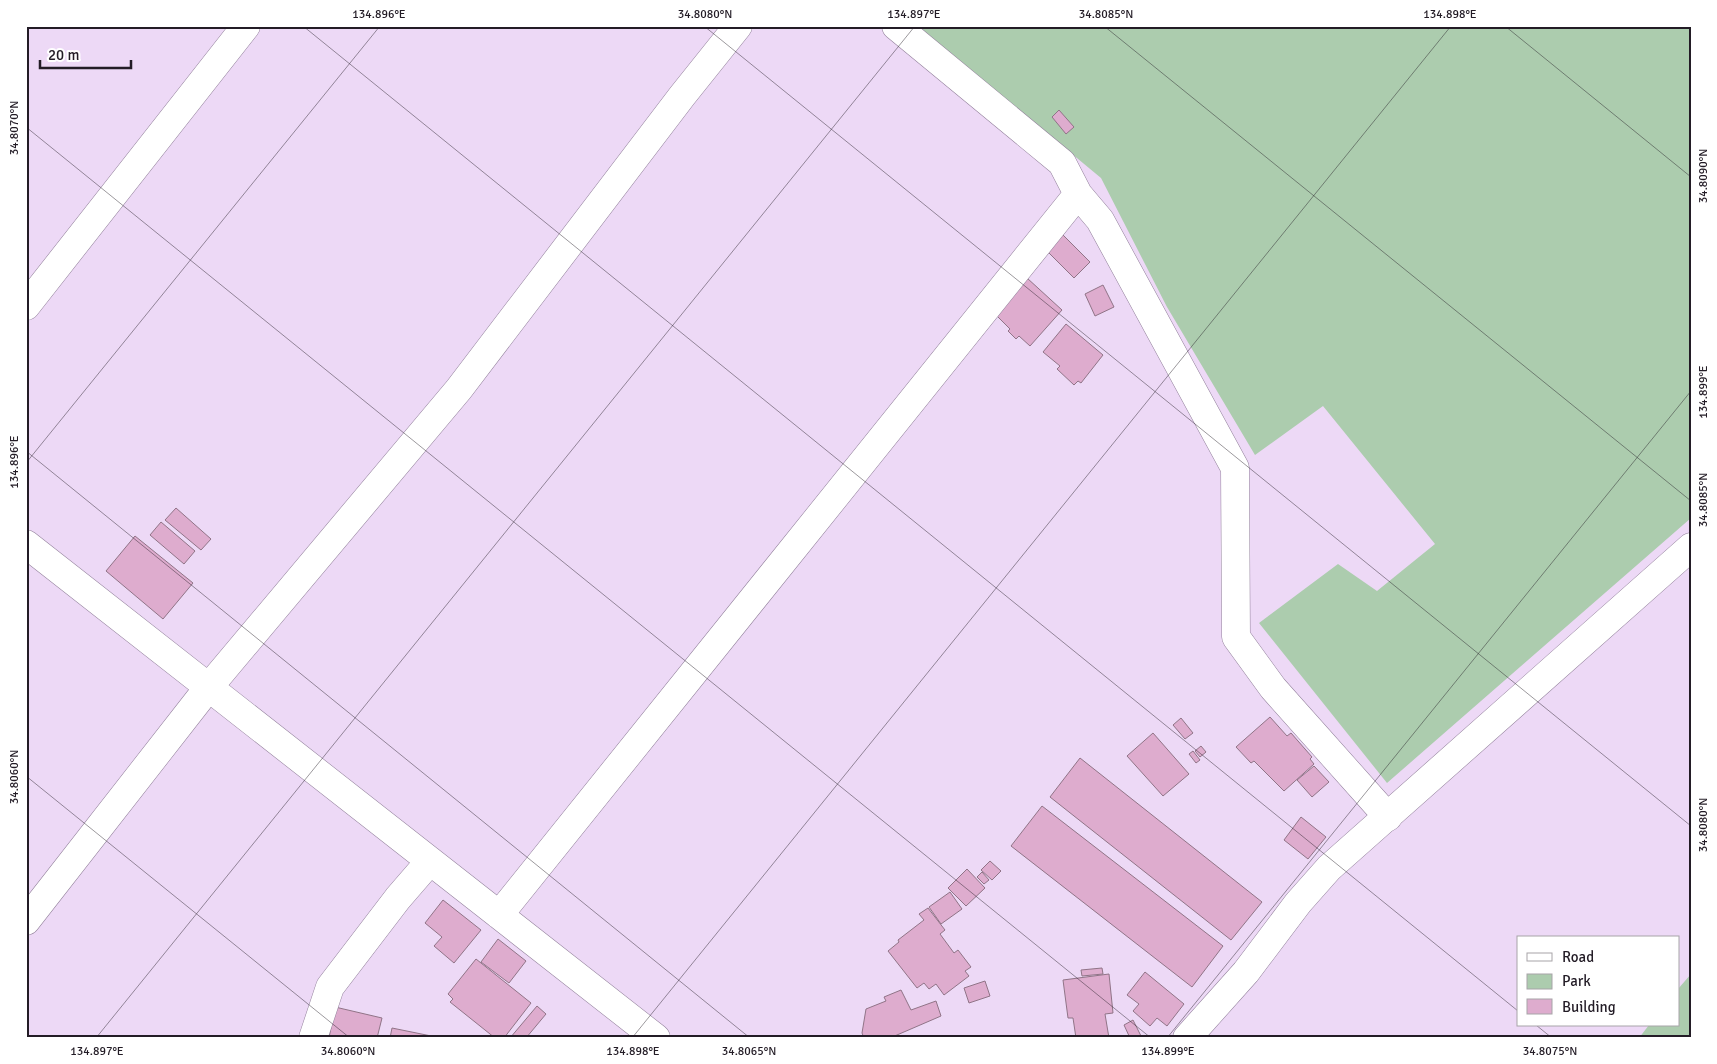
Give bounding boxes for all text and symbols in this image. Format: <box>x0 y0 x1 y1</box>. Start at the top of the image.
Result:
text: 134.896°E <box>352 7 406 22</box>
text: 34.8080°N <box>678 7 732 22</box>
text: 134.897°E <box>887 7 941 22</box>
text: 34.8085°N <box>1079 7 1133 22</box>
text: 134.898°E <box>1423 7 1477 22</box>
scale bar <box>40 38 131 70</box>
text: 20 m <box>48 46 79 64</box>
text: 34.8070°N <box>7 101 22 155</box>
text: 34.8090°N <box>1696 149 1711 203</box>
text: 134.899°E <box>1696 365 1711 419</box>
text: 134.896°E <box>7 435 22 489</box>
text: 34.8085°N <box>1696 473 1711 527</box>
text: 34.8060°N <box>7 750 22 804</box>
text: 34.8080°N <box>1696 798 1711 852</box>
legend <box>1517 936 1680 1026</box>
text: Road <box>1562 948 1594 966</box>
text: Park <box>1562 972 1591 990</box>
text: Building <box>1562 998 1616 1016</box>
text: 134.897°E <box>70 1044 124 1059</box>
text: 34.8060°N <box>321 1044 375 1059</box>
text: 134.898°E <box>606 1044 660 1059</box>
text: 34.8065°N <box>722 1044 776 1059</box>
text: 134.899°E <box>1141 1044 1195 1059</box>
text: 34.8075°N <box>1523 1044 1577 1059</box>

